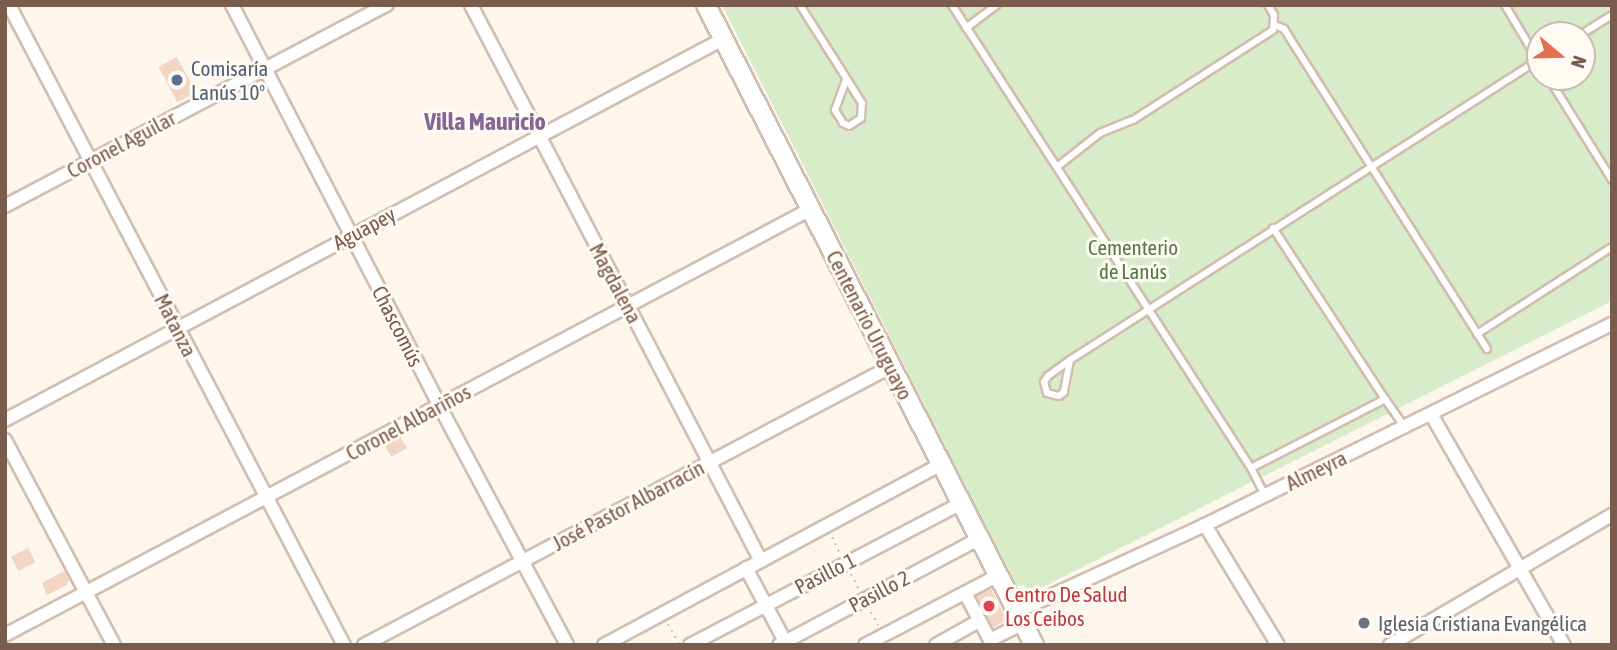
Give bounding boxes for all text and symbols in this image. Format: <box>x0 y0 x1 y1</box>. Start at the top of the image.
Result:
north arrow <box>1526 21 1596 91</box>
text: N <box>1567 53 1591 71</box>
place label: Comisaría Lanús 10° <box>191 55 268 105</box>
marker: Comisaría Lanús 10° <box>169 72 185 88</box>
street label: Coronel Aguilar <box>62 105 180 183</box>
district label: Villa Mauricio <box>424 108 546 136</box>
street label: Aguapey <box>328 201 400 255</box>
park label: Cementerio de Lanús <box>1088 234 1178 284</box>
street label: Magdalena <box>584 239 648 327</box>
street label: Centenario Uruguayo <box>821 246 919 404</box>
street label: Chascomús <box>367 281 429 371</box>
street label: Matanza <box>150 289 202 361</box>
street label: Coronel Albariños <box>341 379 475 465</box>
street label: Almeyra <box>1281 445 1351 495</box>
street label: José Pastor Albarracín <box>548 454 708 556</box>
street label: Pasillo 1 <box>790 547 860 599</box>
street label: Pasillo 2 <box>844 565 914 617</box>
place label: Centro De Salud Los Ceibos <box>1005 581 1128 631</box>
marker: Centro De Salud Los Ceibos <box>979 596 999 616</box>
place label: Iglesia Cristiana Evangélica <box>1378 610 1587 636</box>
marker: Iglesia Cristiana Evangélica <box>1356 615 1372 631</box>

